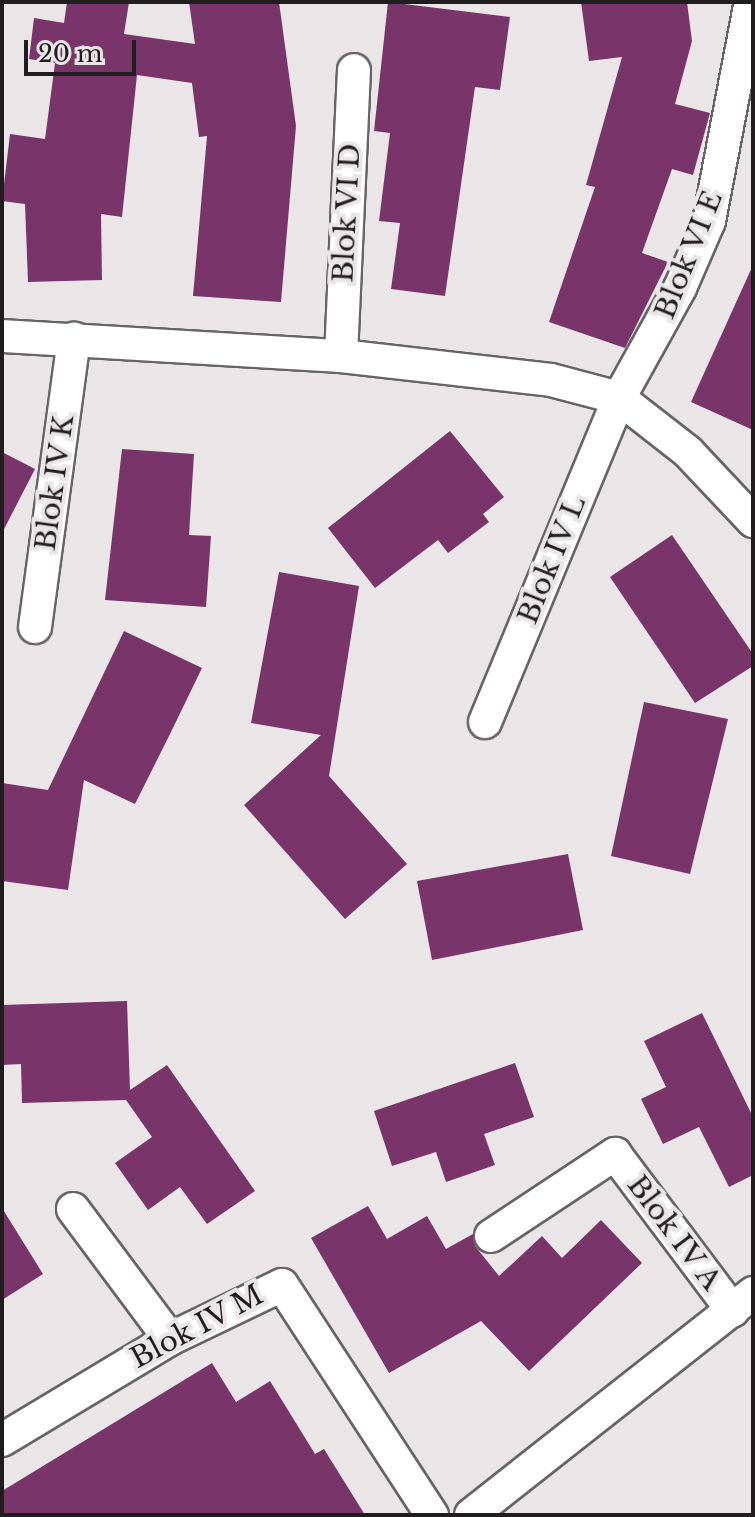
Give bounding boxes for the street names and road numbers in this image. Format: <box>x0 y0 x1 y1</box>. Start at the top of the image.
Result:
street label: Blok VI D <box>327 142 367 284</box>
street label: Blok VI E <box>648 186 730 324</box>
street label: Blok IV K <box>29 413 81 553</box>
street label: Blok IV L <box>511 491 593 629</box>
street label: Blok IV A <box>619 1168 729 1298</box>
street label: Blok IV M <box>125 1278 269 1376</box>

